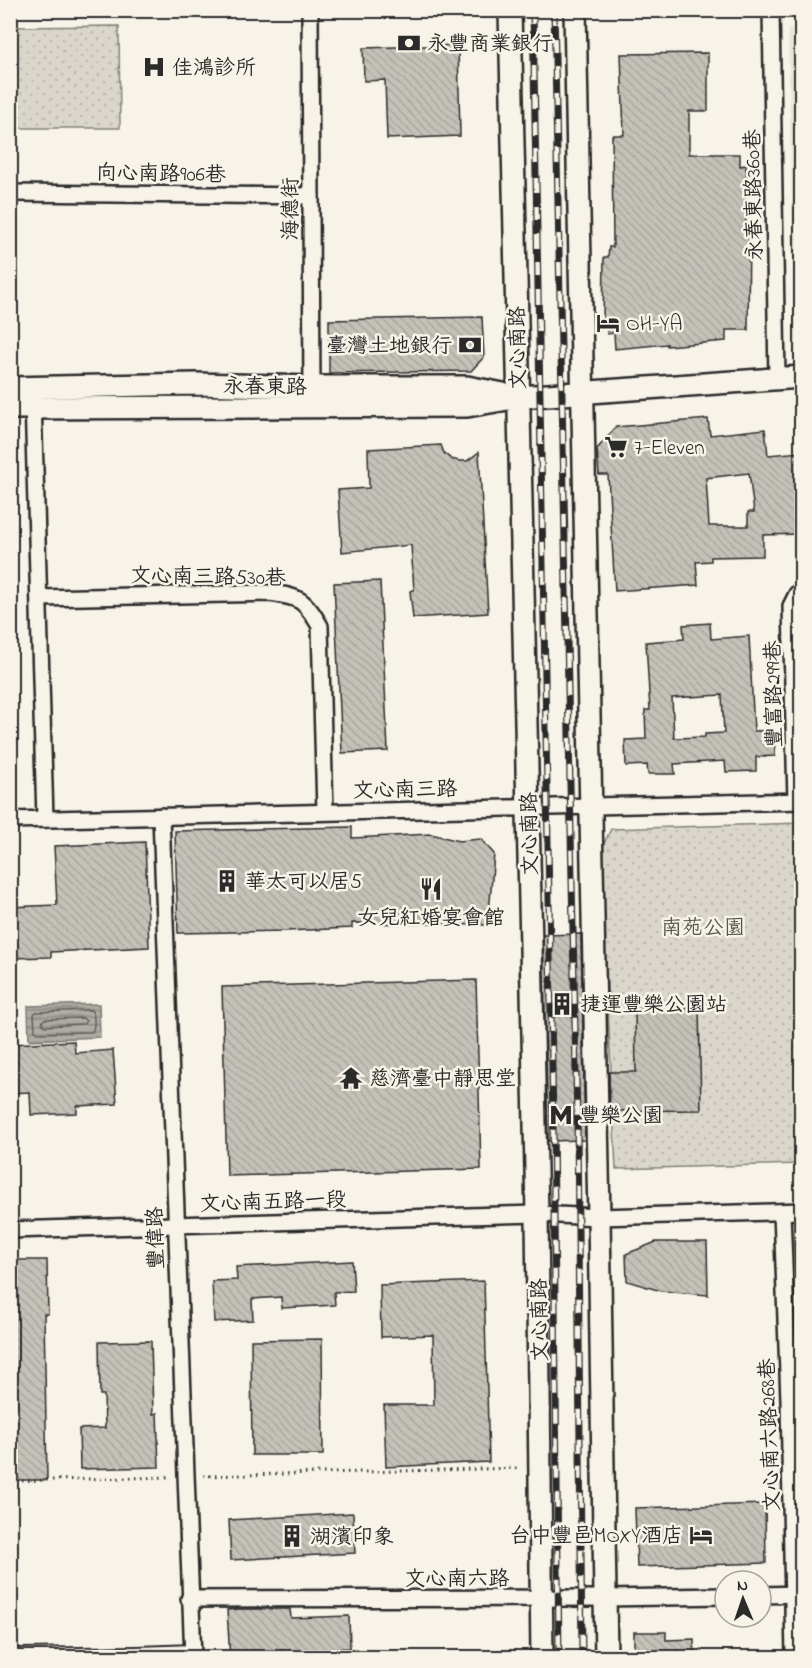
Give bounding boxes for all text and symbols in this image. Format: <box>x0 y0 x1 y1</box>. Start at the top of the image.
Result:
bank icon: 永豐商業銀行 <box>396 30 422 56</box>
place label: 永豐商業銀行 <box>427 30 553 60</box>
hospital icon: 佳鴻診所 <box>141 54 167 80</box>
place label: 佳鴻診所 <box>172 54 256 84</box>
street label: 永春東路360巷 <box>739 129 771 261</box>
street label: 向心南路906巷 <box>96 159 226 191</box>
street label: 海德街 <box>277 178 307 241</box>
street label: 文心南路 <box>503 306 535 390</box>
hotel icon: OH-YA <box>595 310 621 336</box>
place label: OH-YA <box>626 310 682 340</box>
place label: 臺灣土地銀行 <box>326 332 452 362</box>
bank icon: 臺灣土地銀行 <box>457 332 483 358</box>
street label: 永春東路 <box>223 372 307 404</box>
supermarket icon: 7-Eleven <box>603 434 629 460</box>
place label: 7-Eleven <box>634 434 705 464</box>
street label: 文心南三路530巷 <box>130 562 286 594</box>
street label: 豐富路299巷 <box>759 640 791 748</box>
street label: 文心南三路 <box>352 775 458 807</box>
street label: 文心南路 <box>515 792 547 876</box>
building icon: 華太可以居5 <box>214 868 240 894</box>
place label: 華太可以居5 <box>245 868 362 898</box>
restaurant icon: 女兒紅婚宴會館 <box>418 876 444 902</box>
place label: 女兒紅婚宴會館 <box>358 904 505 934</box>
park label: 南苑公園 <box>661 914 745 944</box>
building icon: 捷運豐樂公園站 <box>549 991 575 1017</box>
place label: 捷運豐樂公園站 <box>580 991 727 1021</box>
temple icon: 慈濟臺中靜思堂 <box>338 1065 364 1091</box>
place label: 慈濟臺中靜思堂 <box>369 1065 516 1095</box>
metro station icon: 豐樂公園 <box>548 1102 574 1128</box>
place label: 豐樂公園 <box>579 1102 663 1132</box>
street label: 文心南五路一段 <box>199 1185 347 1221</box>
street label: 豐偉路 <box>141 1206 173 1270</box>
street label: 文心南路 <box>525 1278 557 1362</box>
street label: 文心南六路268巷 <box>753 1358 789 1512</box>
place label: 台中豐邑MOXY酒店 <box>510 1522 683 1552</box>
hotel icon: 台中豐邑MOXY酒店 <box>688 1522 714 1548</box>
building icon: 湖濱印象 <box>279 1523 305 1549</box>
place label: 湖濱印象 <box>310 1523 394 1553</box>
street label: 文心南六路 <box>405 1565 510 1595</box>
north arrow <box>713 1569 773 1629</box>
text: N <box>737 1574 749 1598</box>

